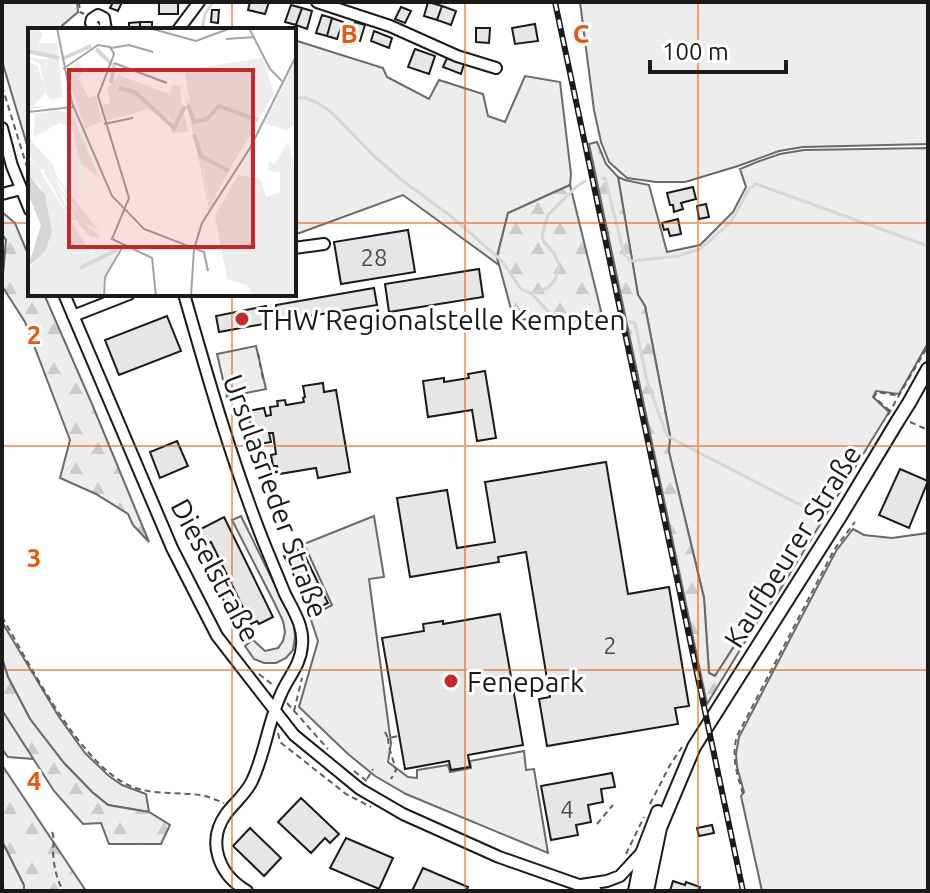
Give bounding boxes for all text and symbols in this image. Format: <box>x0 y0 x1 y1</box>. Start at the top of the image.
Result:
text: B <box>340 19 358 48</box>
text: C <box>573 19 590 48</box>
scale bar <box>650 24 786 74</box>
inset map <box>28 28 296 296</box>
text: 100 m <box>662 38 729 65</box>
house number: 28 <box>360 244 388 271</box>
place label: THW Regionalstelle Kempten <box>258 304 625 335</box>
marker: THW Regionalstelle Kempten <box>233 310 251 328</box>
text: 2 <box>27 320 41 349</box>
street label: Ursulasrieder Straße <box>218 370 334 622</box>
street label: Kaufbeurer Straße <box>717 439 867 653</box>
street label: Dieselstraße <box>165 493 267 647</box>
text: 3 <box>27 543 41 572</box>
house number: 2 <box>603 632 617 659</box>
place label: Fenepark <box>467 666 584 697</box>
marker: Fenepark <box>442 672 460 690</box>
text: 4 <box>27 766 41 795</box>
house number: 4 <box>560 796 574 823</box>

